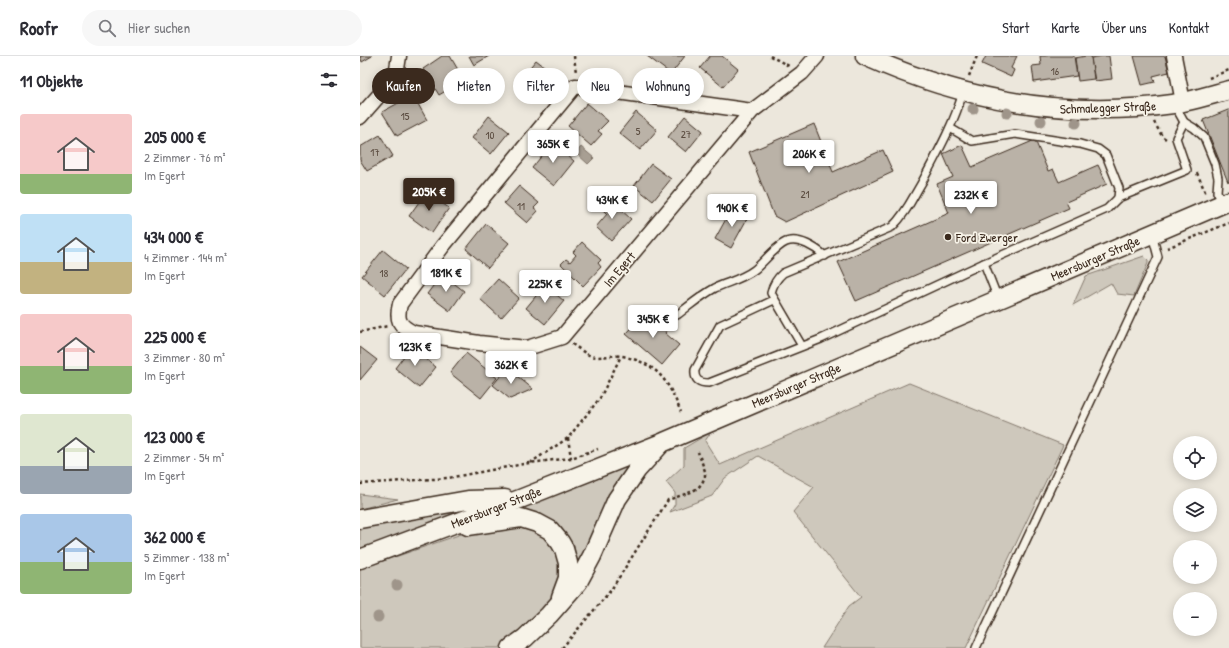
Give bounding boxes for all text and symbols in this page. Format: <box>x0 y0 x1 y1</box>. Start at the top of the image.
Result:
search box <box>82 10 362 46</box>
text: Roofr <box>20 15 58 41</box>
icon: search <box>96 17 118 39</box>
text: Hier suchen <box>128 17 190 38</box>
text: Start <box>1002 18 1029 37</box>
text: Karte <box>1051 18 1080 37</box>
text: Über uns <box>1102 18 1147 37</box>
text: Kontakt <box>1169 18 1209 37</box>
house number: 16 <box>1051 64 1060 78</box>
chip: Kaufen <box>372 68 435 104</box>
chip: Mieten <box>443 68 505 104</box>
chip: Filter <box>513 68 569 104</box>
chip: Neu <box>577 68 624 104</box>
chip: Wohnung <box>632 68 704 104</box>
text: 11 Objekte <box>20 69 83 92</box>
icon: filters <box>318 69 340 91</box>
street label: Schmalegger Straße <box>1060 96 1156 118</box>
house number: 15 <box>401 109 410 123</box>
house number: 5 <box>636 124 641 138</box>
text: 205 000 € <box>144 125 206 148</box>
house number: 27 <box>681 127 691 141</box>
house number: 10 <box>486 128 495 142</box>
icon: home <box>52 130 100 178</box>
pin: 365K € <box>520 130 586 164</box>
text: 365K € <box>537 134 569 152</box>
pin: 206K € <box>776 140 842 174</box>
text: 206K € <box>792 144 826 162</box>
house number: 17 <box>370 145 380 159</box>
text: 2 Zimmer · 76 m² <box>144 148 225 166</box>
text: Im Egert <box>144 166 185 184</box>
pin: 205K € <box>396 178 462 212</box>
pin: 232K € <box>938 181 1004 215</box>
text: 205K € <box>412 182 446 200</box>
text: 232K € <box>954 185 988 203</box>
pin: 434K € <box>579 186 645 220</box>
house number: 21 <box>800 187 810 201</box>
text: 434K € <box>596 190 628 208</box>
pin: 140K € <box>699 194 765 228</box>
text: 140K € <box>716 198 748 216</box>
house number: 11 <box>517 199 525 213</box>
text: 434 000 € <box>144 225 203 248</box>
place label: Ford Zwerger <box>955 228 1018 246</box>
icon: home <box>52 230 100 278</box>
street label: Meersburger Straße <box>1048 231 1142 285</box>
marker: Ford Zwerger <box>943 232 953 242</box>
street label: Im Egert <box>599 247 639 291</box>
text: 4 Zimmer · 144 m² <box>144 248 227 266</box>
pin: 181K € <box>413 259 479 293</box>
text: 181K € <box>430 263 462 281</box>
text: Im Egert <box>144 266 185 284</box>
house number: 18 <box>380 266 389 280</box>
pin: 225K € <box>512 270 578 304</box>
text: 225K € <box>528 274 562 292</box>
pin: 345K € <box>620 305 686 339</box>
text: 345K € <box>637 309 669 327</box>
text: 225 000 € <box>144 325 206 348</box>
icon: home <box>52 330 100 378</box>
pin: 123K € <box>382 333 448 367</box>
text: 123K € <box>399 337 431 355</box>
text: 3 Zimmer · 80 m² <box>144 348 225 366</box>
pin: 362K € <box>478 351 544 385</box>
text: 362K € <box>494 355 528 373</box>
street label: Meersburger Straße <box>749 358 843 412</box>
text: Im Egert <box>144 366 185 384</box>
text: 123 000 € <box>144 425 205 448</box>
icon: home <box>52 430 100 478</box>
map controls <box>1173 436 1217 636</box>
button: locate <box>1173 436 1217 480</box>
text: 2 Zimmer · 54 m² <box>144 448 224 466</box>
text: Im Egert <box>144 466 185 484</box>
street label: Meersburger Straße <box>448 482 544 532</box>
button: layers <box>1173 488 1217 532</box>
text: 362 000 € <box>144 525 205 548</box>
icon: home <box>52 530 100 578</box>
button: + <box>1173 540 1217 584</box>
text: 5 Zimmer · 138 m² <box>144 548 229 566</box>
text: Im Egert <box>144 566 185 584</box>
button: − <box>1173 592 1217 636</box>

